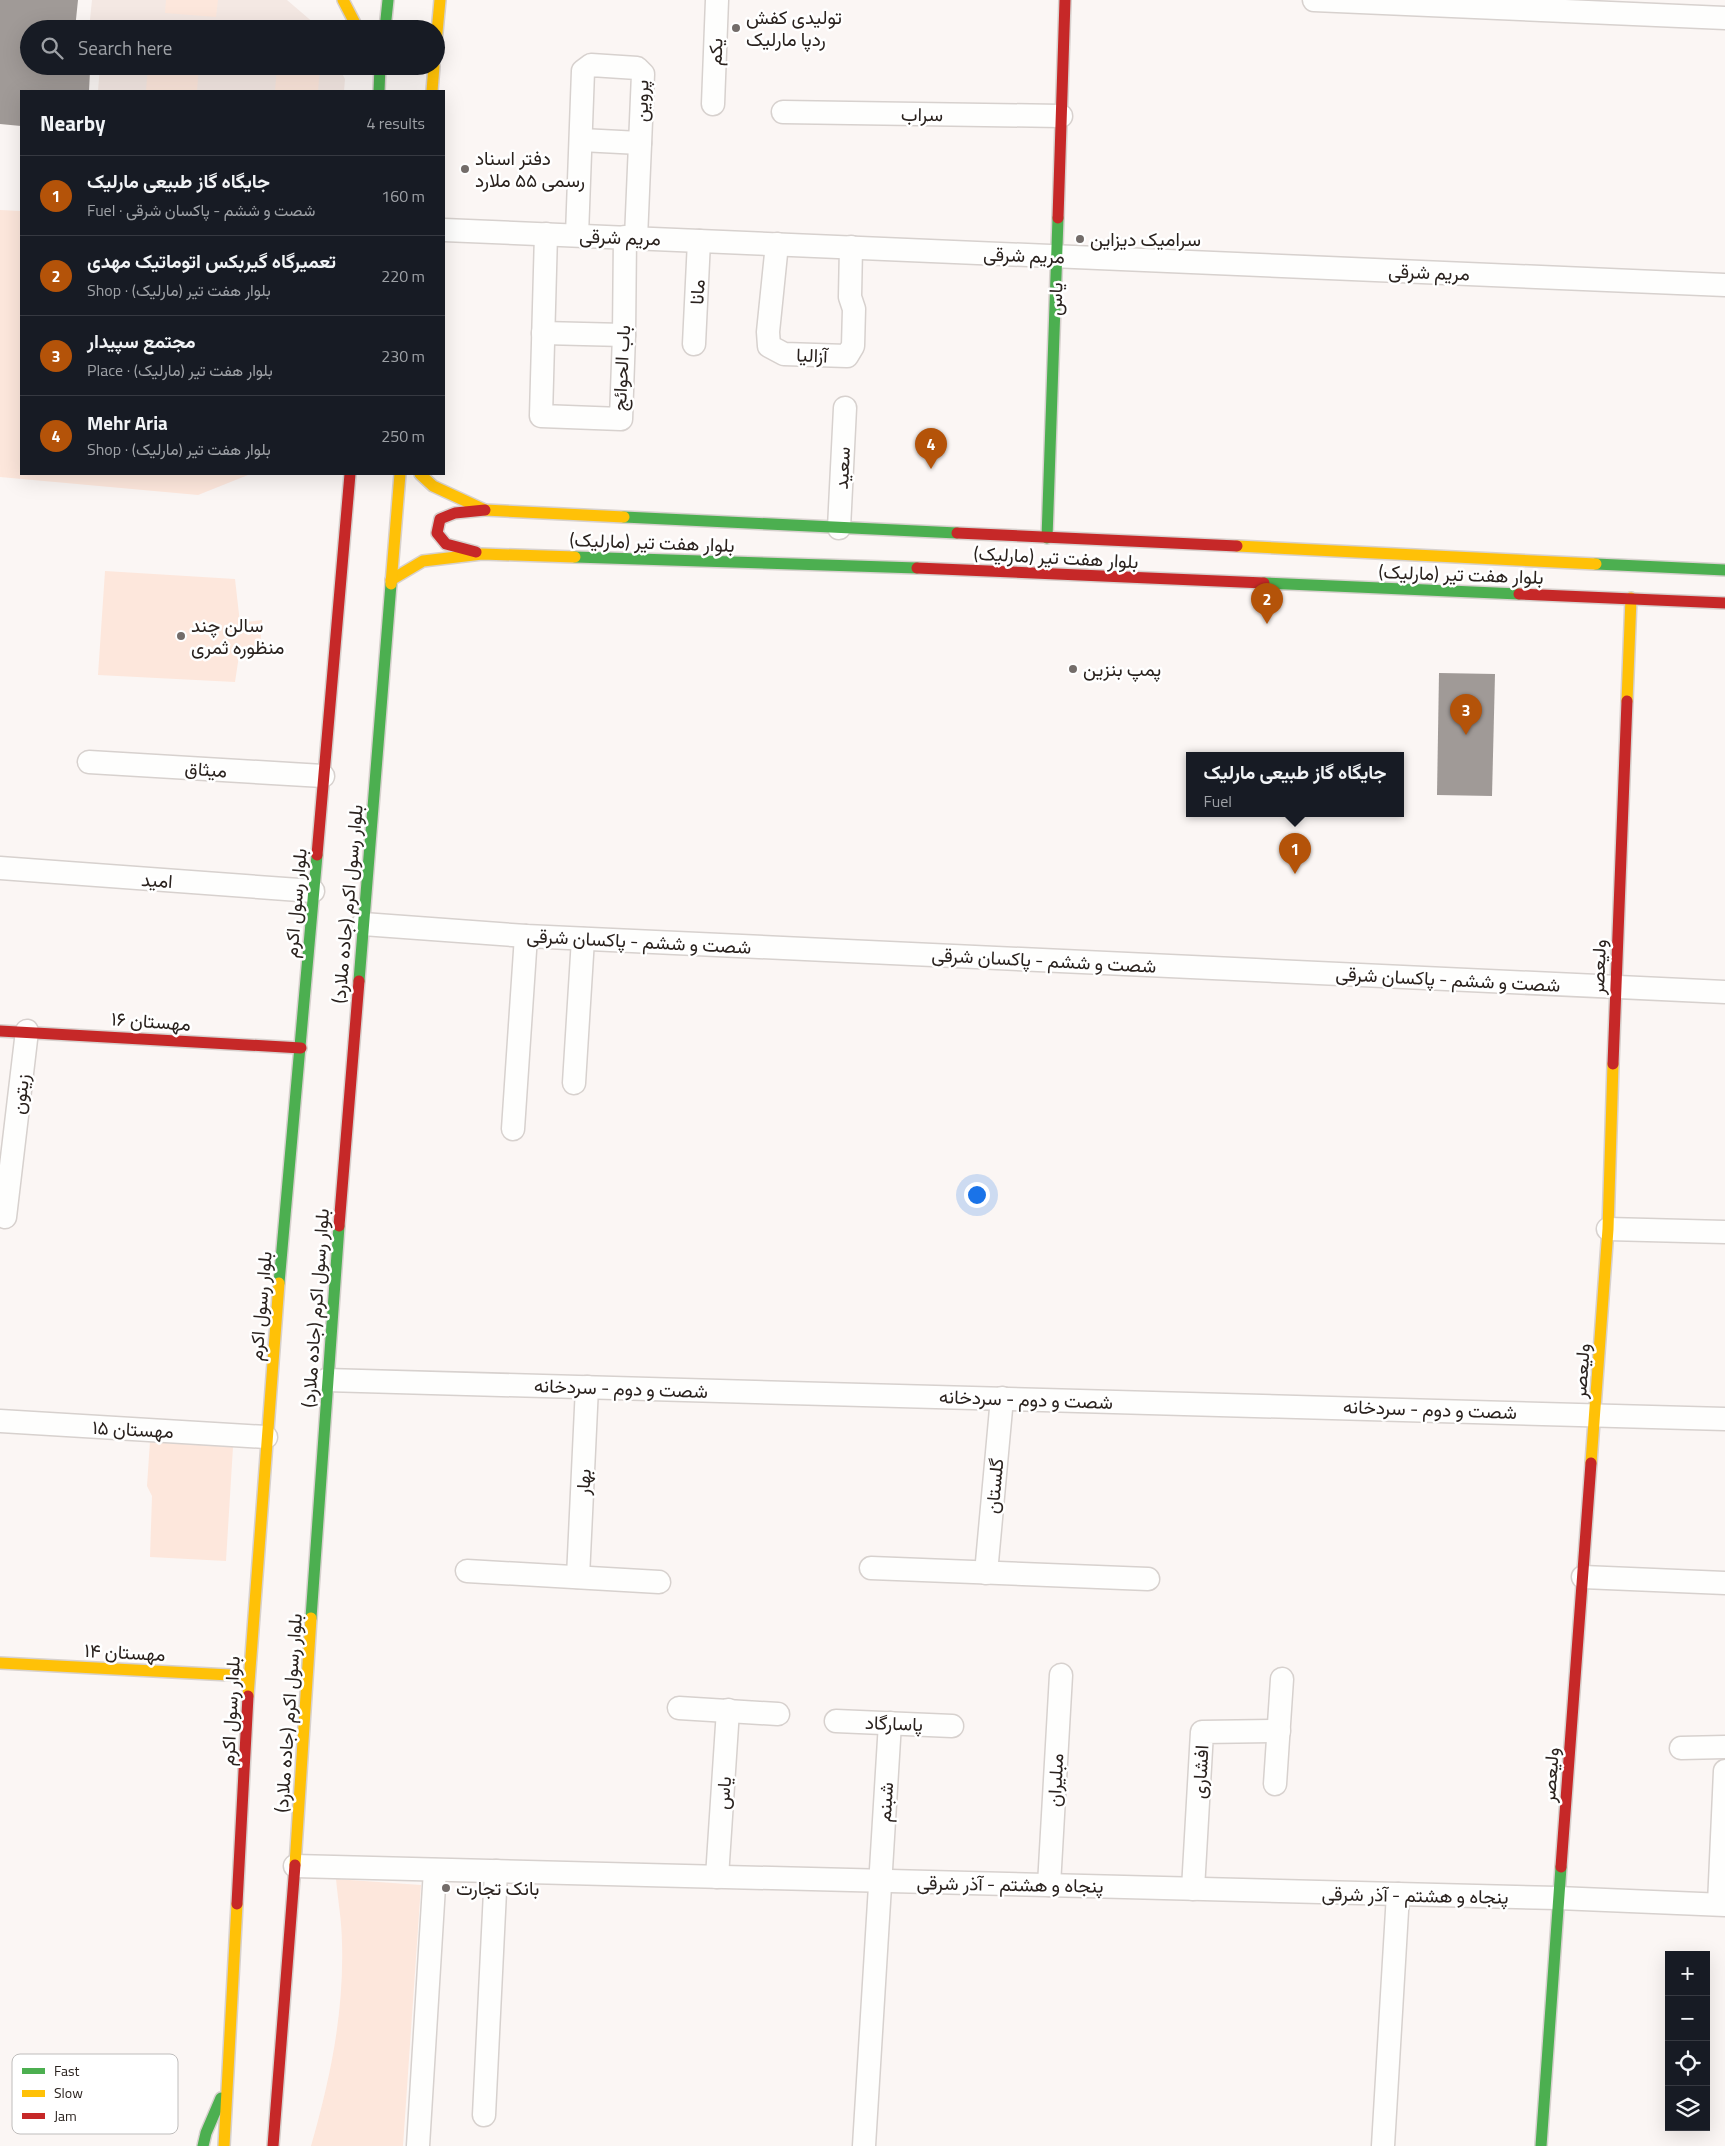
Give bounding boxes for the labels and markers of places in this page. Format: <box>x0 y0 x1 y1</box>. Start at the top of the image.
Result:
place label: تولیدی کفش ردپا مارلیک <box>746 2 842 53</box>
marker: تولیدی کفش ردپا مارلیک <box>730 22 742 34</box>
place label: دفتر اسناد رسمی ۵۵ ملارد <box>475 143 585 194</box>
marker: دفتر اسناد رسمی ۵۵ ملارد <box>459 163 471 175</box>
place label: سرامیک دیزاین <box>1090 224 1201 253</box>
marker: سرامیک دیزاین <box>1074 233 1086 245</box>
pin: 4 <box>915 428 947 469</box>
pin: 2 <box>1251 583 1283 624</box>
place label: سالن چند منظوره ثمری <box>191 610 284 661</box>
marker: سالن چند منظوره ثمری <box>175 630 187 642</box>
place label: پمپ بنزین <box>1083 654 1161 683</box>
marker: پمپ بنزین <box>1067 663 1079 675</box>
pin: 3 <box>1450 694 1482 735</box>
pin: 1 <box>1279 833 1311 874</box>
place label: بانک تجارت <box>456 1873 539 1902</box>
marker: بانک تجارت <box>440 1882 452 1894</box>

